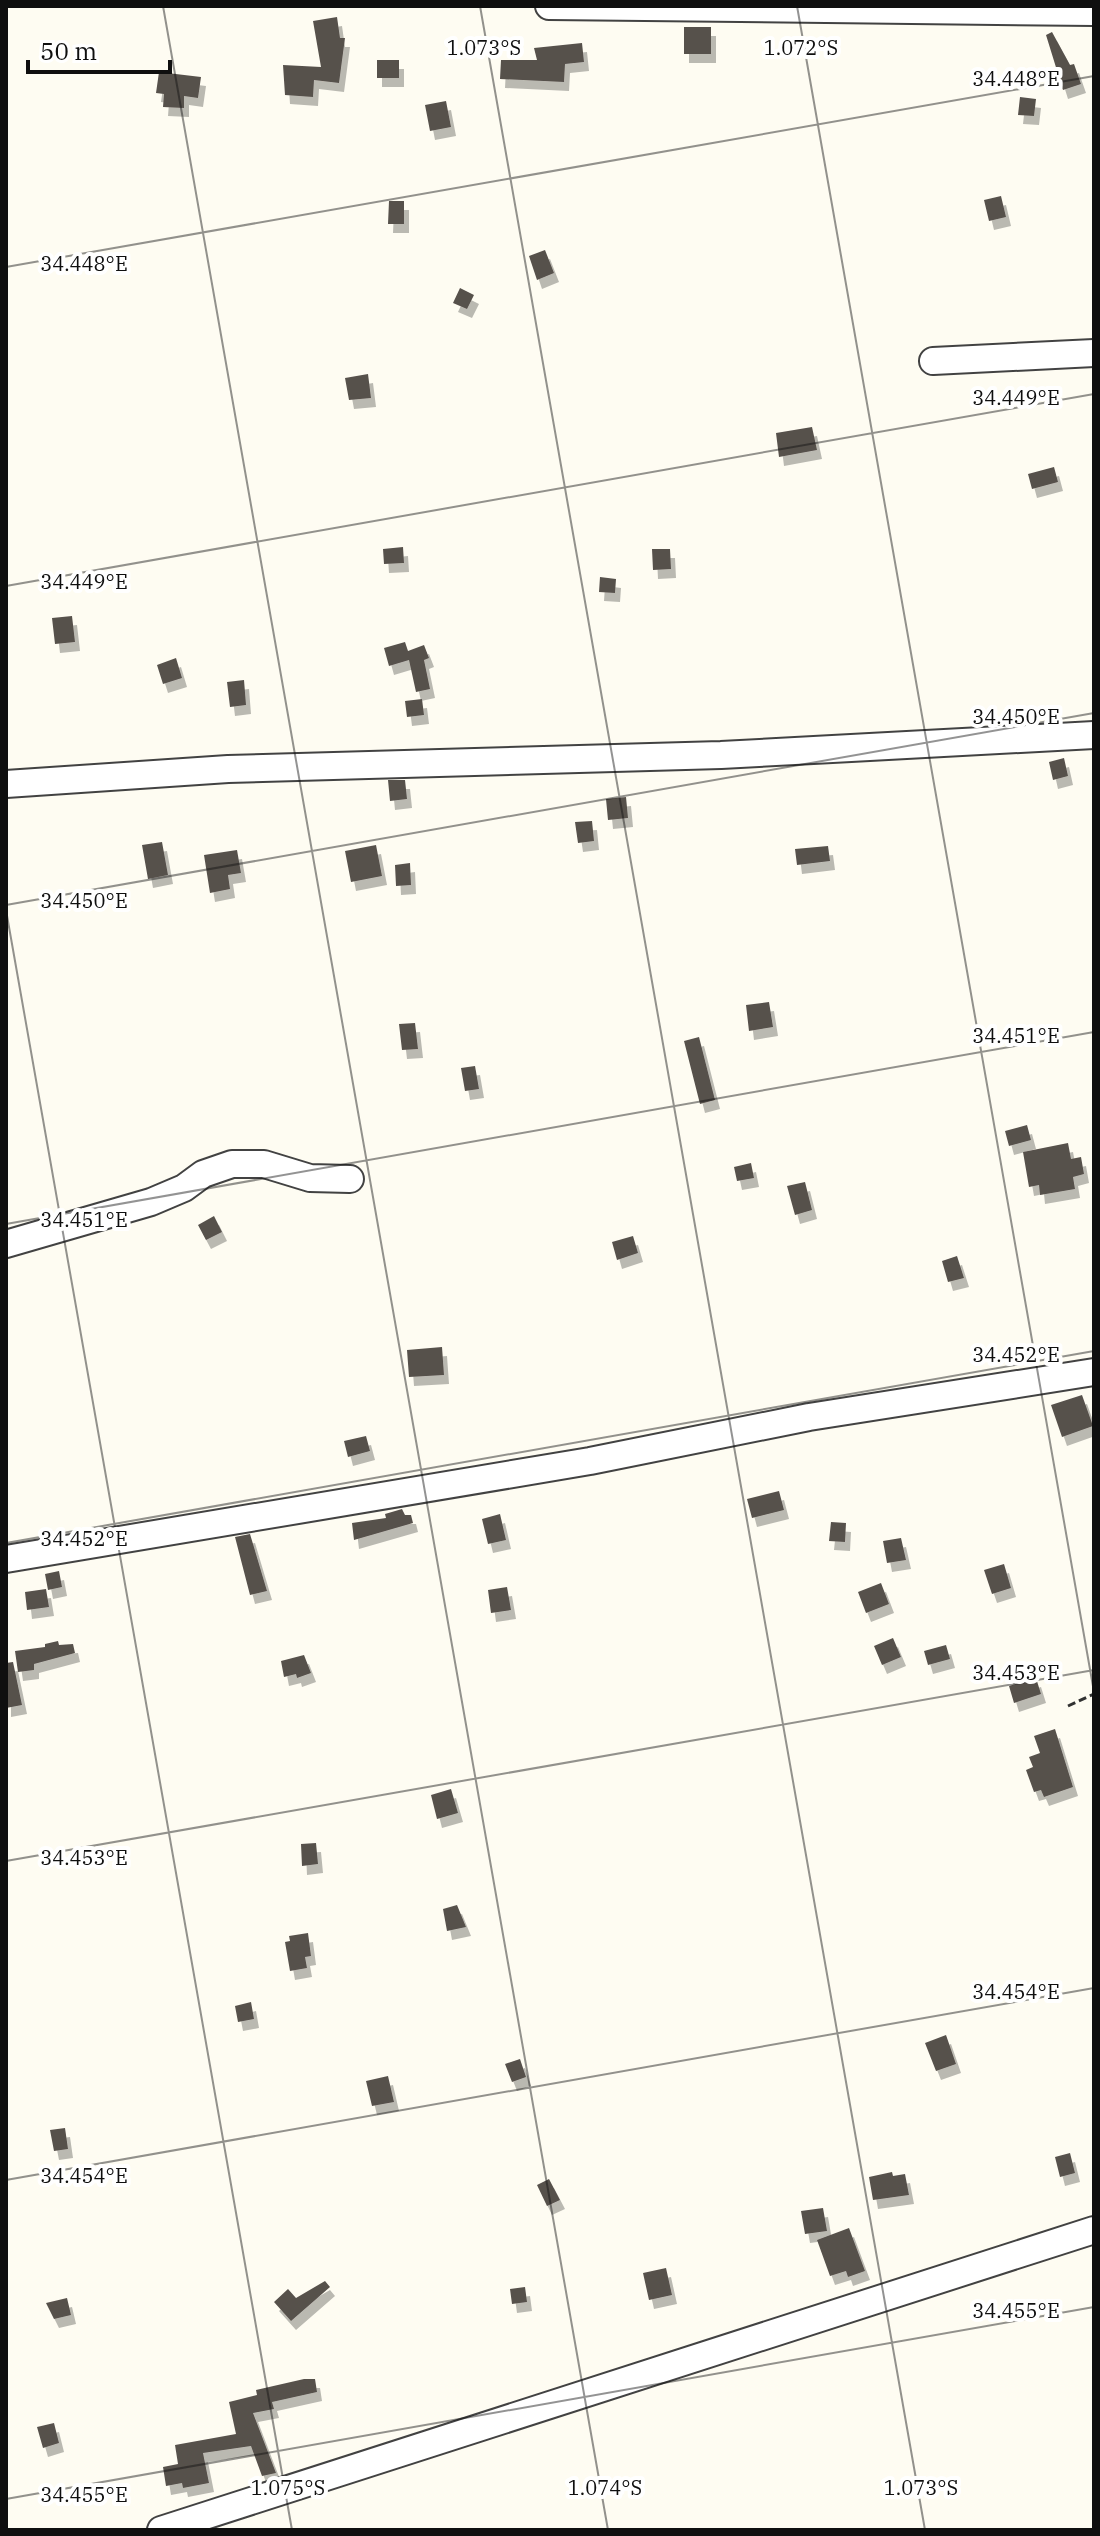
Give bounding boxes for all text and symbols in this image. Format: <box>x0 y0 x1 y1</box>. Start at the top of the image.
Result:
scale bar <box>28 24 170 74</box>
text: 1.073°S <box>447 34 521 61</box>
text: 1.072°S <box>764 34 838 61</box>
text: 50 m <box>40 35 97 67</box>
text: 34.448°E <box>972 65 1060 92</box>
text: 34.448°E <box>40 250 128 277</box>
text: 34.449°E <box>972 384 1060 411</box>
text: 34.449°E <box>40 568 128 595</box>
text: 34.450°E <box>972 703 1060 730</box>
text: 34.450°E <box>40 887 128 914</box>
text: 34.451°E <box>972 1022 1060 1049</box>
text: 34.451°E <box>40 1206 128 1233</box>
text: 34.452°E <box>972 1341 1060 1368</box>
text: 34.452°E <box>40 1525 128 1552</box>
text: 34.453°E <box>972 1659 1060 1686</box>
text: 34.453°E <box>40 1844 128 1871</box>
text: 34.454°E <box>972 1978 1060 2005</box>
text: 34.454°E <box>40 2162 128 2189</box>
text: 34.455°E <box>972 2297 1060 2324</box>
text: 1.075°S <box>251 2474 325 2501</box>
text: 1.074°S <box>568 2474 642 2501</box>
text: 1.073°S <box>884 2474 958 2501</box>
text: 34.455°E <box>40 2481 128 2508</box>

